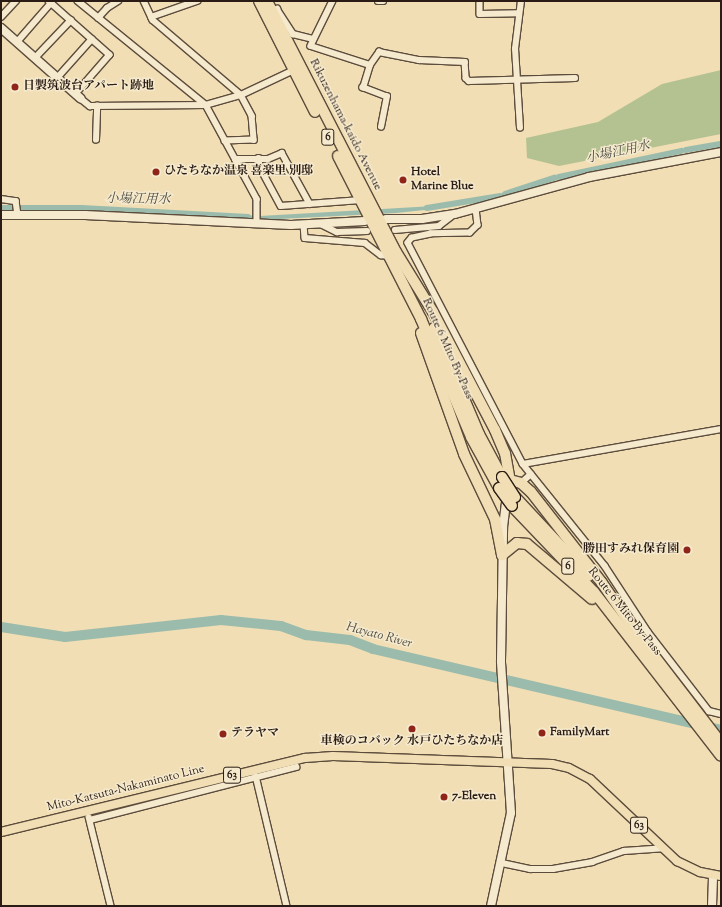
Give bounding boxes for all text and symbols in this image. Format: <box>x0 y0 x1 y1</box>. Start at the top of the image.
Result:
street label: Rikuzenhama-kaido Avenue <box>306 57 384 193</box>
place label: 日製筑波台アパート跡地 <box>23 80 155 94</box>
marker: 日製筑波台アパート跡地 <box>10 82 20 92</box>
road number: 6 <box>321 128 335 146</box>
water label: 小場江用水 <box>585 139 651 167</box>
place label: ひたちなか温泉 喜楽里 別邸 <box>164 165 313 179</box>
place label: Hotel Marine Blue <box>411 166 474 194</box>
marker: ひたちなか温泉 喜楽里 別邸 <box>151 167 161 177</box>
marker: Hotel Marine Blue <box>398 175 408 185</box>
water label: 小場江用水 <box>105 192 171 208</box>
street label: Route 6 Mito By-Pass <box>418 296 476 402</box>
place label: 勝田すみれ保育園 <box>583 543 679 557</box>
marker: 勝田すみれ保育園 <box>682 545 692 555</box>
road number: 6 <box>561 557 575 575</box>
street label: Route 6 Mito By-Pass <box>584 565 664 659</box>
water label: Hayato River <box>344 620 414 652</box>
marker: 車検のコバック 水戸ひたちなか店 <box>407 724 417 734</box>
place label: FamilyMart <box>550 726 609 740</box>
place label: テラヤマ <box>231 727 279 741</box>
marker: FamilyMart <box>537 728 547 738</box>
marker: テラヤマ <box>218 729 228 739</box>
place label: 車検のコバック 水戸ひたちなか店 <box>321 735 503 749</box>
street label: Mito-Katsuta-Nakaminato Line <box>46 762 206 816</box>
road number: 63 <box>223 766 241 784</box>
place label: 7-Eleven <box>452 790 496 804</box>
marker: 7-Eleven <box>439 792 449 802</box>
road number: 63 <box>630 816 648 834</box>

